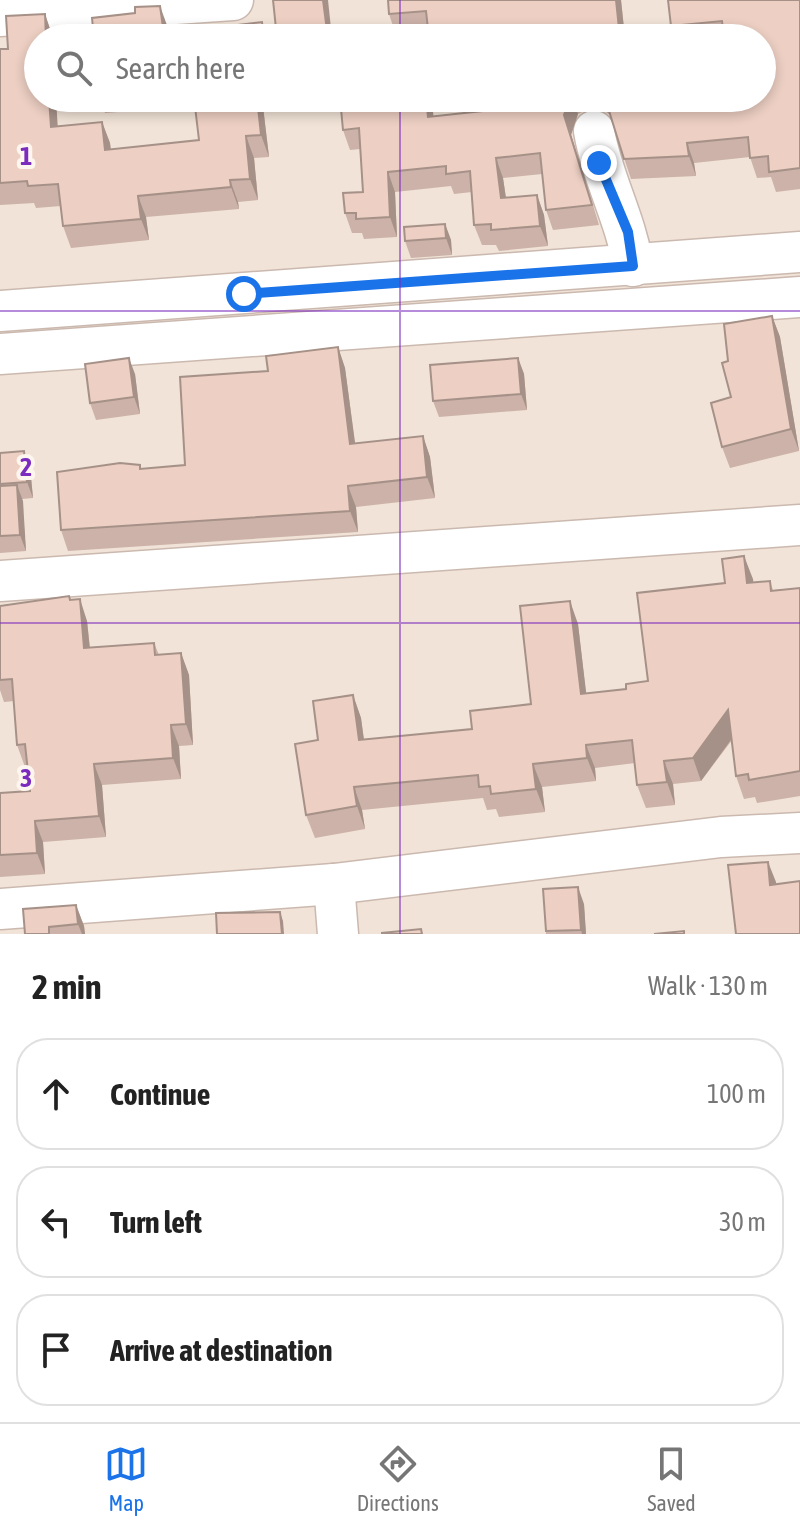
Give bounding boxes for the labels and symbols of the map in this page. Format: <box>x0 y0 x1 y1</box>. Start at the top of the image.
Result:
text: 1 <box>20 141 32 171</box>
route end <box>581 145 617 181</box>
route start <box>226 276 262 312</box>
text: 2 <box>20 452 32 482</box>
text: 3 <box>20 763 32 793</box>

